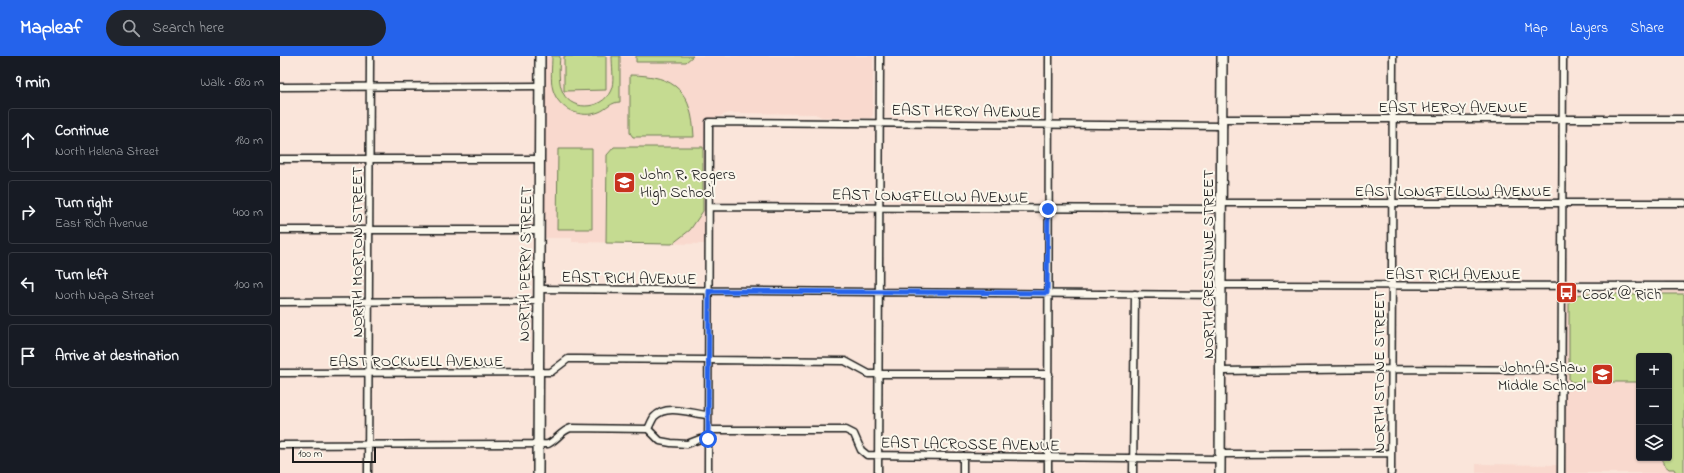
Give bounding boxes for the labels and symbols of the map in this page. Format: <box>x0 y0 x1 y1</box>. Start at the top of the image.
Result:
street label: EAST HEROY AVENUE <box>1378 96 1528 120</box>
street label: EAST HEROY AVENUE <box>891 99 1041 125</box>
place label: John R. Rogers High School <box>640 163 736 205</box>
street label: NORTH MORTON STREET <box>346 166 370 338</box>
school or university icon: John R. Rogers High School <box>611 169 637 195</box>
street label: NORTH CRESTLINE STREET <box>1197 169 1221 359</box>
street label: EAST LONGFELLOW AVENUE <box>1355 180 1551 204</box>
street label: EAST LONGFELLOW AVENUE <box>831 183 1029 211</box>
street label: NORTH PERRY STREET <box>513 186 539 342</box>
route end <box>1039 200 1057 218</box>
street label: EAST RICH AVENUE <box>1385 263 1521 287</box>
street label: EAST RICH AVENUE <box>561 266 697 292</box>
bus stop icon: Cook @ Rich <box>1554 280 1580 306</box>
place label: Cook @ Rich <box>1582 283 1661 307</box>
street label: NORTH STONE STREET <box>1368 291 1392 453</box>
street label: EAST ROCKWELL AVENUE <box>329 350 503 374</box>
place label: John A Shaw Middle School <box>1498 356 1586 398</box>
school or university icon: John A Shaw Middle School <box>1589 362 1615 388</box>
route start <box>699 430 717 448</box>
street label: EAST LACROSSE AVENUE <box>880 431 1060 459</box>
scale bar <box>292 445 376 464</box>

